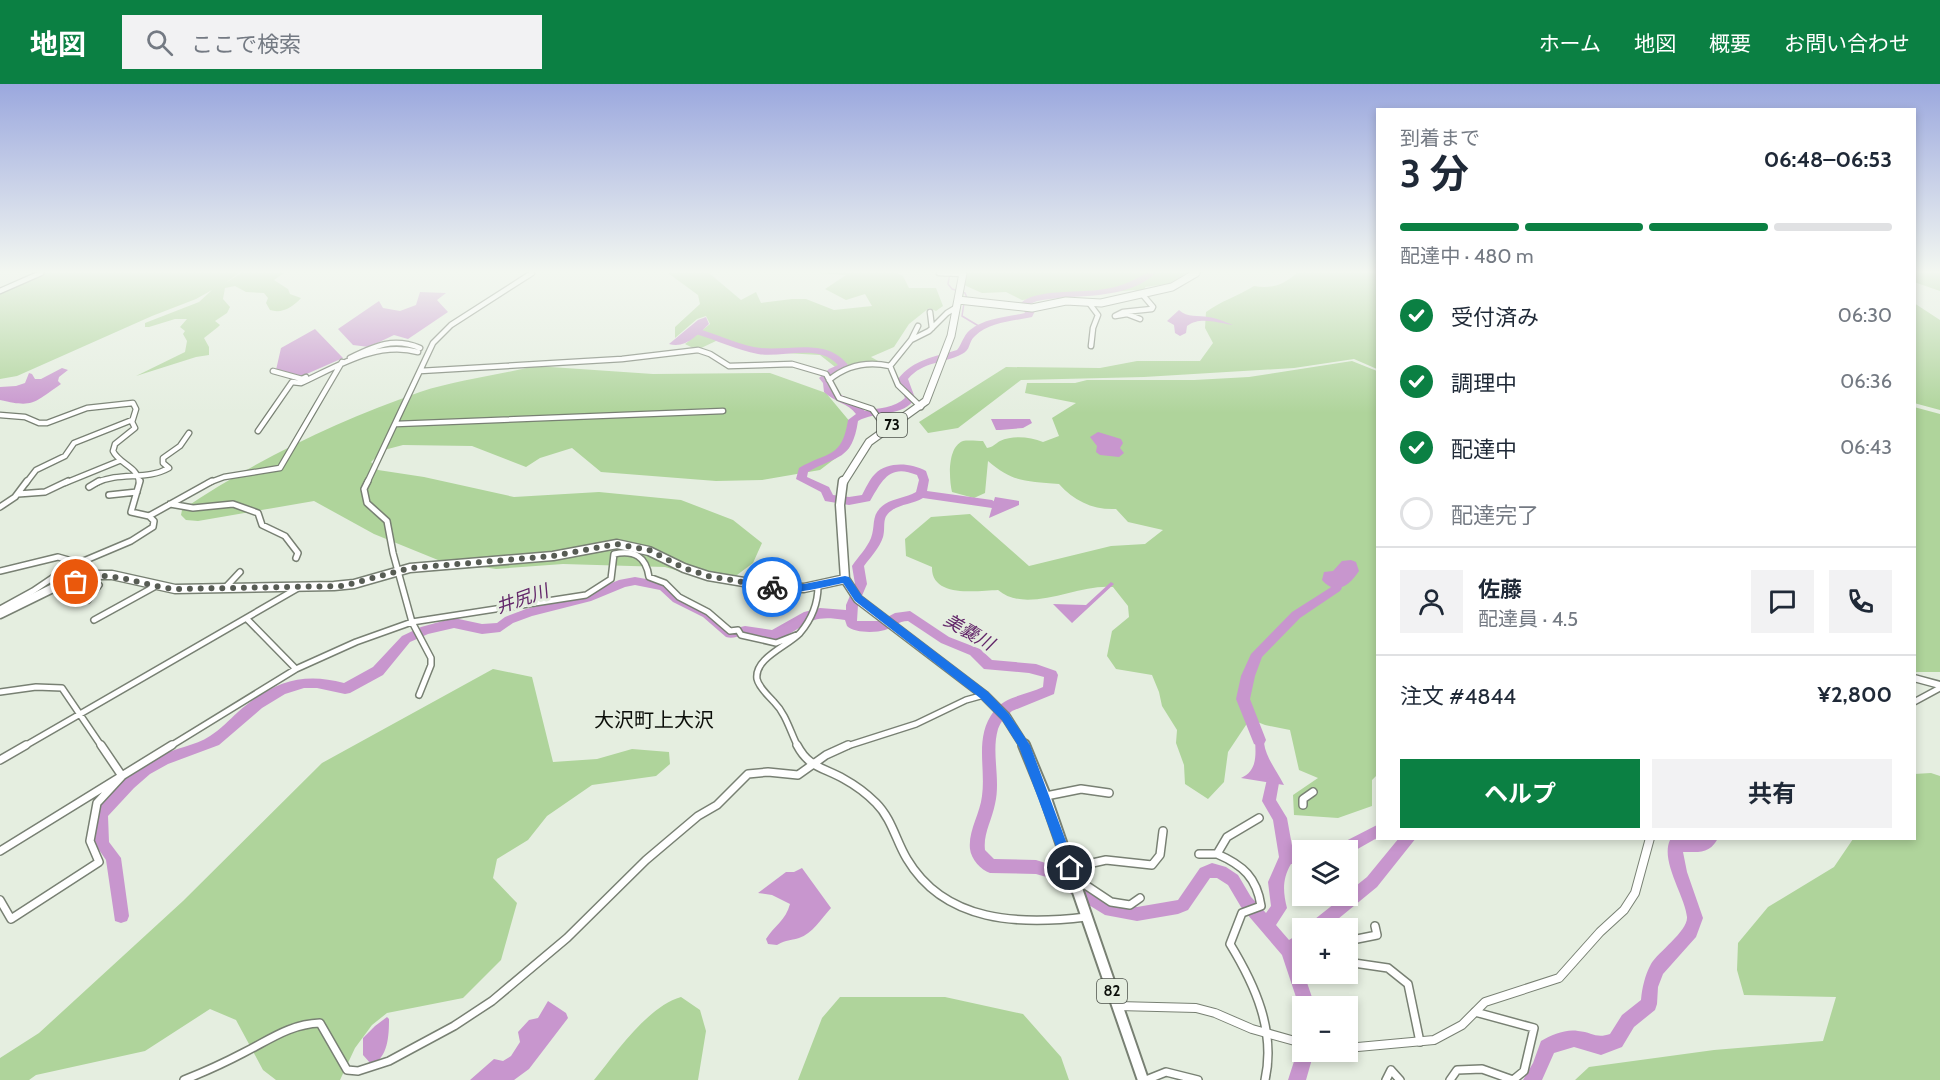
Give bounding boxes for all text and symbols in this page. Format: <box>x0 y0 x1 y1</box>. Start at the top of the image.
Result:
search box <box>122 15 542 69</box>
icon: search <box>143 26 176 59</box>
text: 地図 <box>30 27 86 61</box>
text: ここで検索 <box>191 31 301 58</box>
text: ホーム <box>1539 31 1601 56</box>
text: 地図 <box>1634 31 1676 56</box>
text: 概要 <box>1709 31 1751 56</box>
text: お問い合わせ <box>1784 31 1910 56</box>
text: 到着まで <box>1400 126 1480 150</box>
text: 06:48–06:53 <box>1764 146 1892 173</box>
text: 3 分 <box>1400 149 1469 197</box>
text: 配達中 · 480 m <box>1400 244 1533 268</box>
icon: check <box>1400 299 1433 332</box>
text: 06:30 <box>1838 303 1892 327</box>
text: 受付済み <box>1451 304 1539 331</box>
icon: check <box>1400 365 1433 398</box>
text: 06:36 <box>1840 369 1892 393</box>
text: 調理中 <box>1451 370 1517 397</box>
road number: 73 <box>877 413 907 437</box>
icon: check <box>1400 431 1433 464</box>
text: 06:43 <box>1840 435 1892 459</box>
text: 配達中 <box>1451 436 1517 463</box>
text: 配達完了 <box>1451 502 1539 529</box>
pin <box>50 556 101 607</box>
courier <box>742 557 802 617</box>
icon: bag <box>59 565 92 598</box>
button: person <box>1400 570 1463 633</box>
button: chat <box>1751 570 1814 633</box>
button: phone <box>1829 570 1892 633</box>
icon: bike <box>756 571 789 604</box>
text: 佐藤 <box>1478 576 1522 603</box>
water label: 井尻川 <box>493 579 553 618</box>
text: 配達員 · 4.5 <box>1478 607 1578 631</box>
water label: 美嚢川 <box>940 609 1000 656</box>
text: ¥2,800 <box>1818 681 1892 708</box>
text: 注文 #4844 <box>1400 683 1516 710</box>
district label: 大沢町上大沢 <box>594 708 714 732</box>
button: ヘルプ <box>1400 759 1640 828</box>
button: 共有 <box>1652 759 1892 828</box>
map controls <box>1292 840 1358 1062</box>
button: layers <box>1292 840 1358 906</box>
pin <box>1044 842 1095 893</box>
icon: home <box>1053 851 1086 884</box>
button: + <box>1292 918 1358 984</box>
road number: 82 <box>1097 979 1127 1003</box>
button: − <box>1292 996 1358 1062</box>

